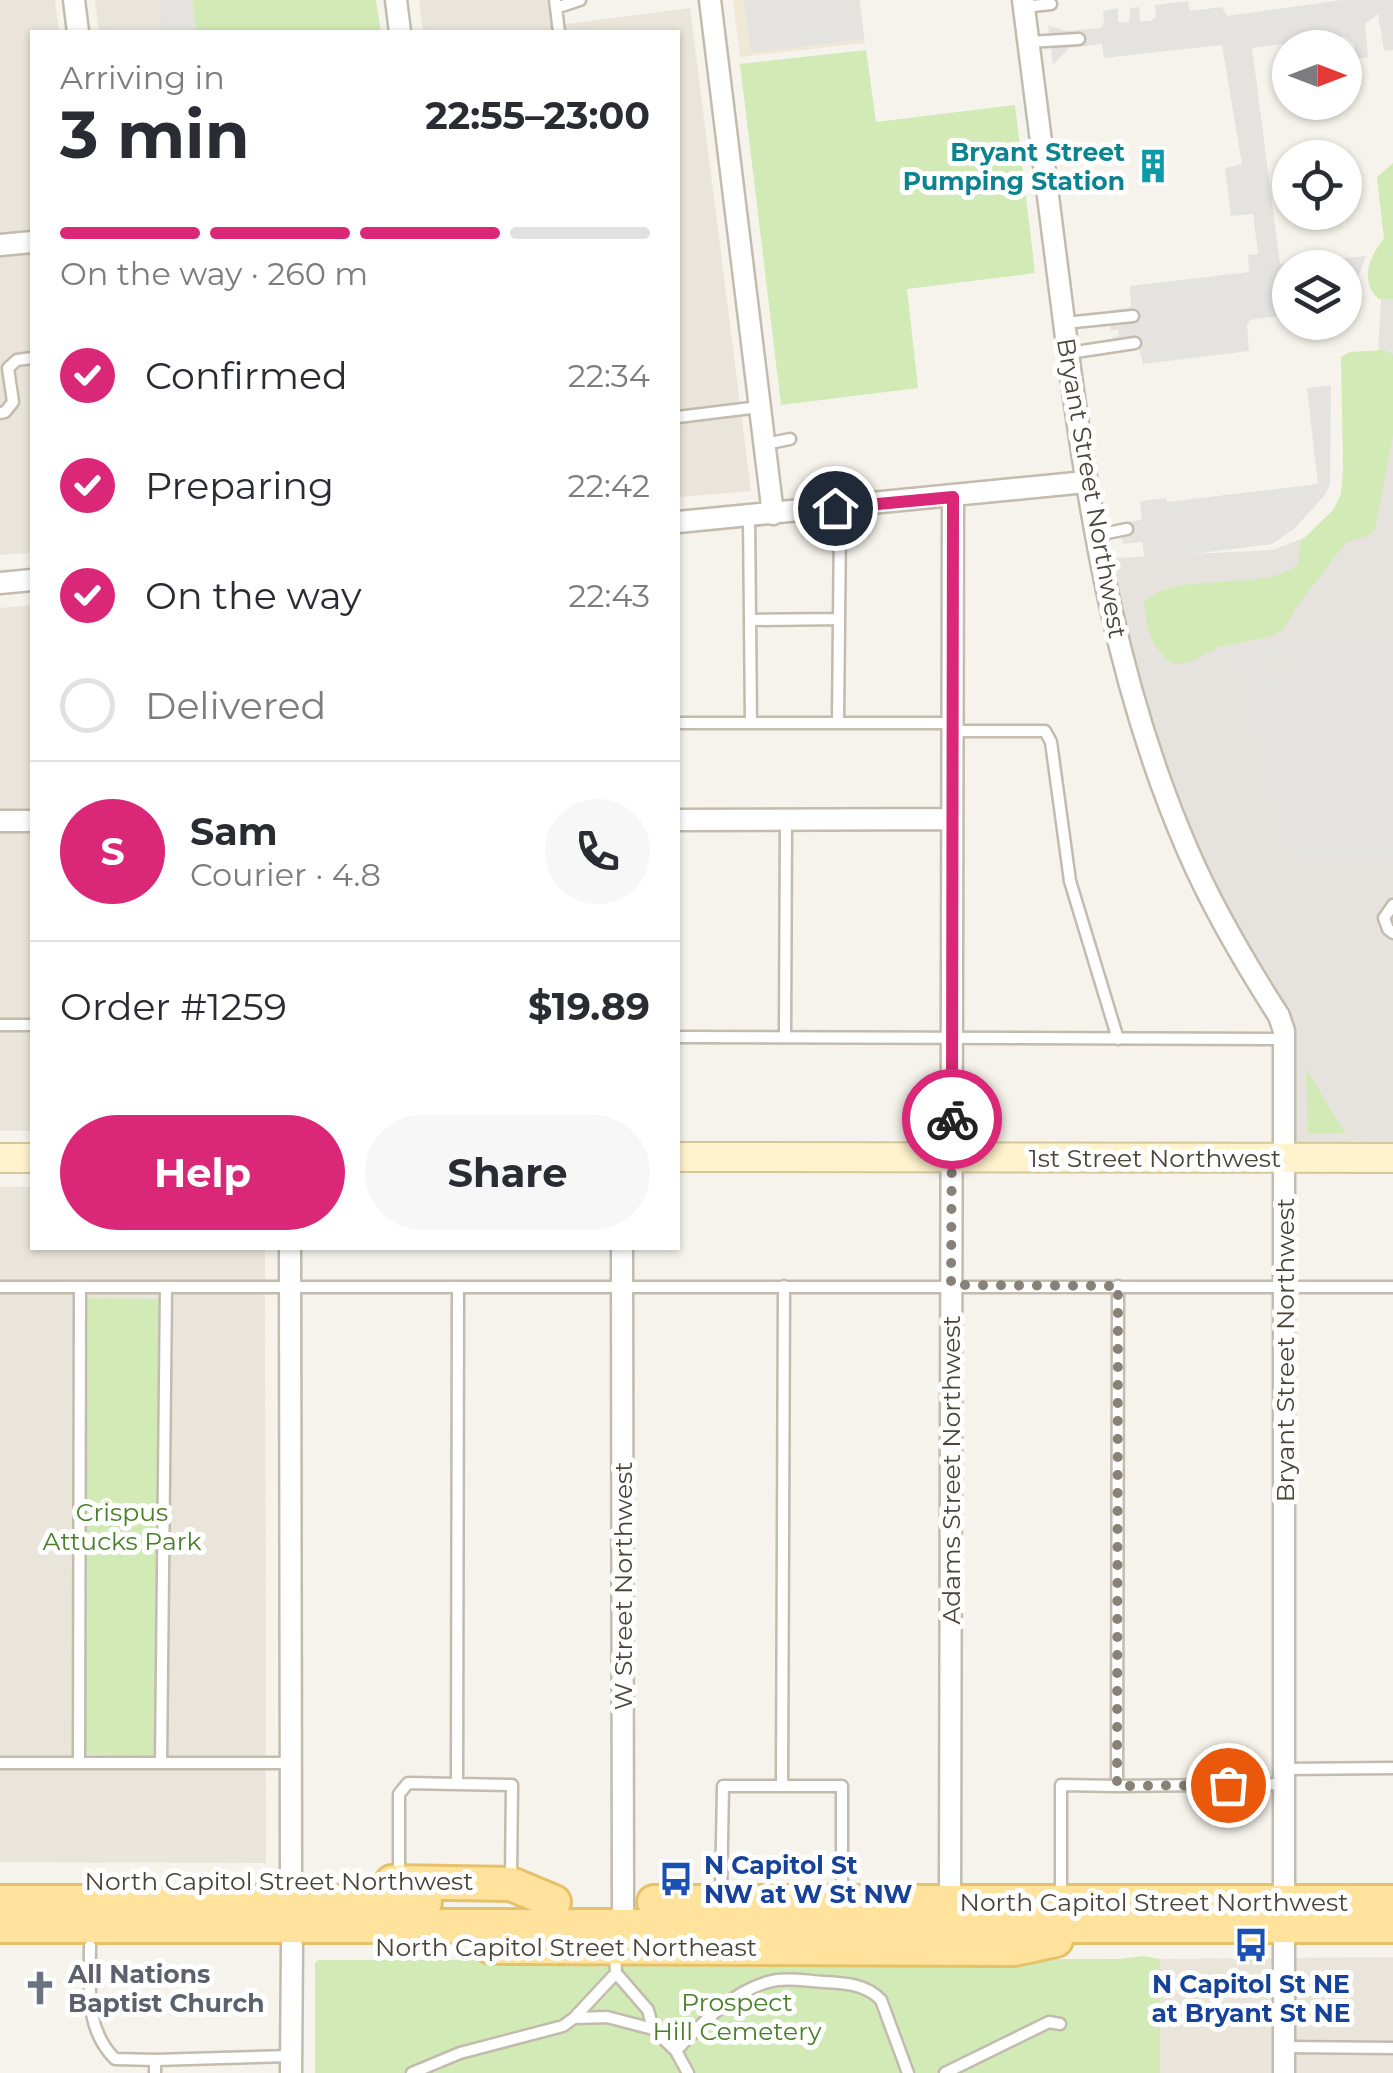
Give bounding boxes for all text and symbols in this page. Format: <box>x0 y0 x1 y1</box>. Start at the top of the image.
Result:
north arrow <box>1272 30 1362 120</box>
map controls <box>1272 30 1362 340</box>
text: Arriving in <box>60 58 225 97</box>
text: 22:55–23:00 <box>425 92 650 139</box>
text: 3 min <box>60 95 250 174</box>
place label: Bryant Street Pumping Station <box>903 137 1125 196</box>
button: locate <box>1272 140 1362 230</box>
building icon: Bryant Street Pumping Station <box>1134 147 1172 185</box>
button: layers <box>1272 250 1362 340</box>
text: On the way · 260 m <box>60 254 368 293</box>
street label: Bryant Street Northwest <box>1051 335 1133 641</box>
icon: check <box>60 348 115 403</box>
text: Confirmed <box>145 352 348 399</box>
text: 22:34 <box>568 356 650 395</box>
icon: check <box>60 458 115 513</box>
text: Preparing <box>145 462 334 509</box>
text: 22:42 <box>568 466 650 505</box>
pin <box>793 466 878 551</box>
icon: home <box>808 481 863 536</box>
icon: check <box>60 568 115 623</box>
text: On the way <box>145 572 362 619</box>
text: 22:43 <box>568 576 650 615</box>
text: Delivered <box>145 682 326 729</box>
button: phone <box>545 799 650 904</box>
text: Sam <box>190 808 278 855</box>
text: S <box>100 828 125 875</box>
text: Courier · 4.8 <box>190 855 381 894</box>
text: Order #1259 <box>60 983 287 1030</box>
text: $19.89 <box>528 983 650 1030</box>
courier <box>902 1069 1002 1169</box>
icon: bike <box>925 1092 980 1147</box>
button: Help <box>60 1115 345 1230</box>
button: Share <box>365 1115 650 1230</box>
street label: 1st Street Northwest <box>1029 1143 1281 1173</box>
street label: Bryant Street Northwest <box>1270 1198 1300 1502</box>
street label: Adams Street Northwest <box>936 1315 966 1625</box>
street label: W Street Northwest <box>608 1462 638 1710</box>
park label: Crispus Attucks Park <box>43 1497 201 1556</box>
pin <box>1186 1743 1271 1828</box>
icon: bag <box>1201 1758 1256 1813</box>
place label: N Capitol St NW at W St NW <box>704 1850 912 1909</box>
bus stop icon: N Capitol St NW at W St NW <box>657 1860 695 1898</box>
street label: North Capitol Street Northwest <box>85 1866 473 1896</box>
street label: North Capitol Street Northwest <box>960 1887 1348 1917</box>
bus stop icon: N Capitol St NE at Bryant St NE <box>1232 1926 1270 1964</box>
street label: North Capitol Street Northeast <box>375 1932 757 1962</box>
place label: All Nations Baptist Church <box>67 1959 265 2018</box>
church icon: All Nations Baptist Church <box>21 1969 59 2007</box>
place label: N Capitol St NE at Bryant St NE <box>1151 1969 1351 2028</box>
park label: Prospect Hill Cemetery <box>652 1987 822 2046</box>

